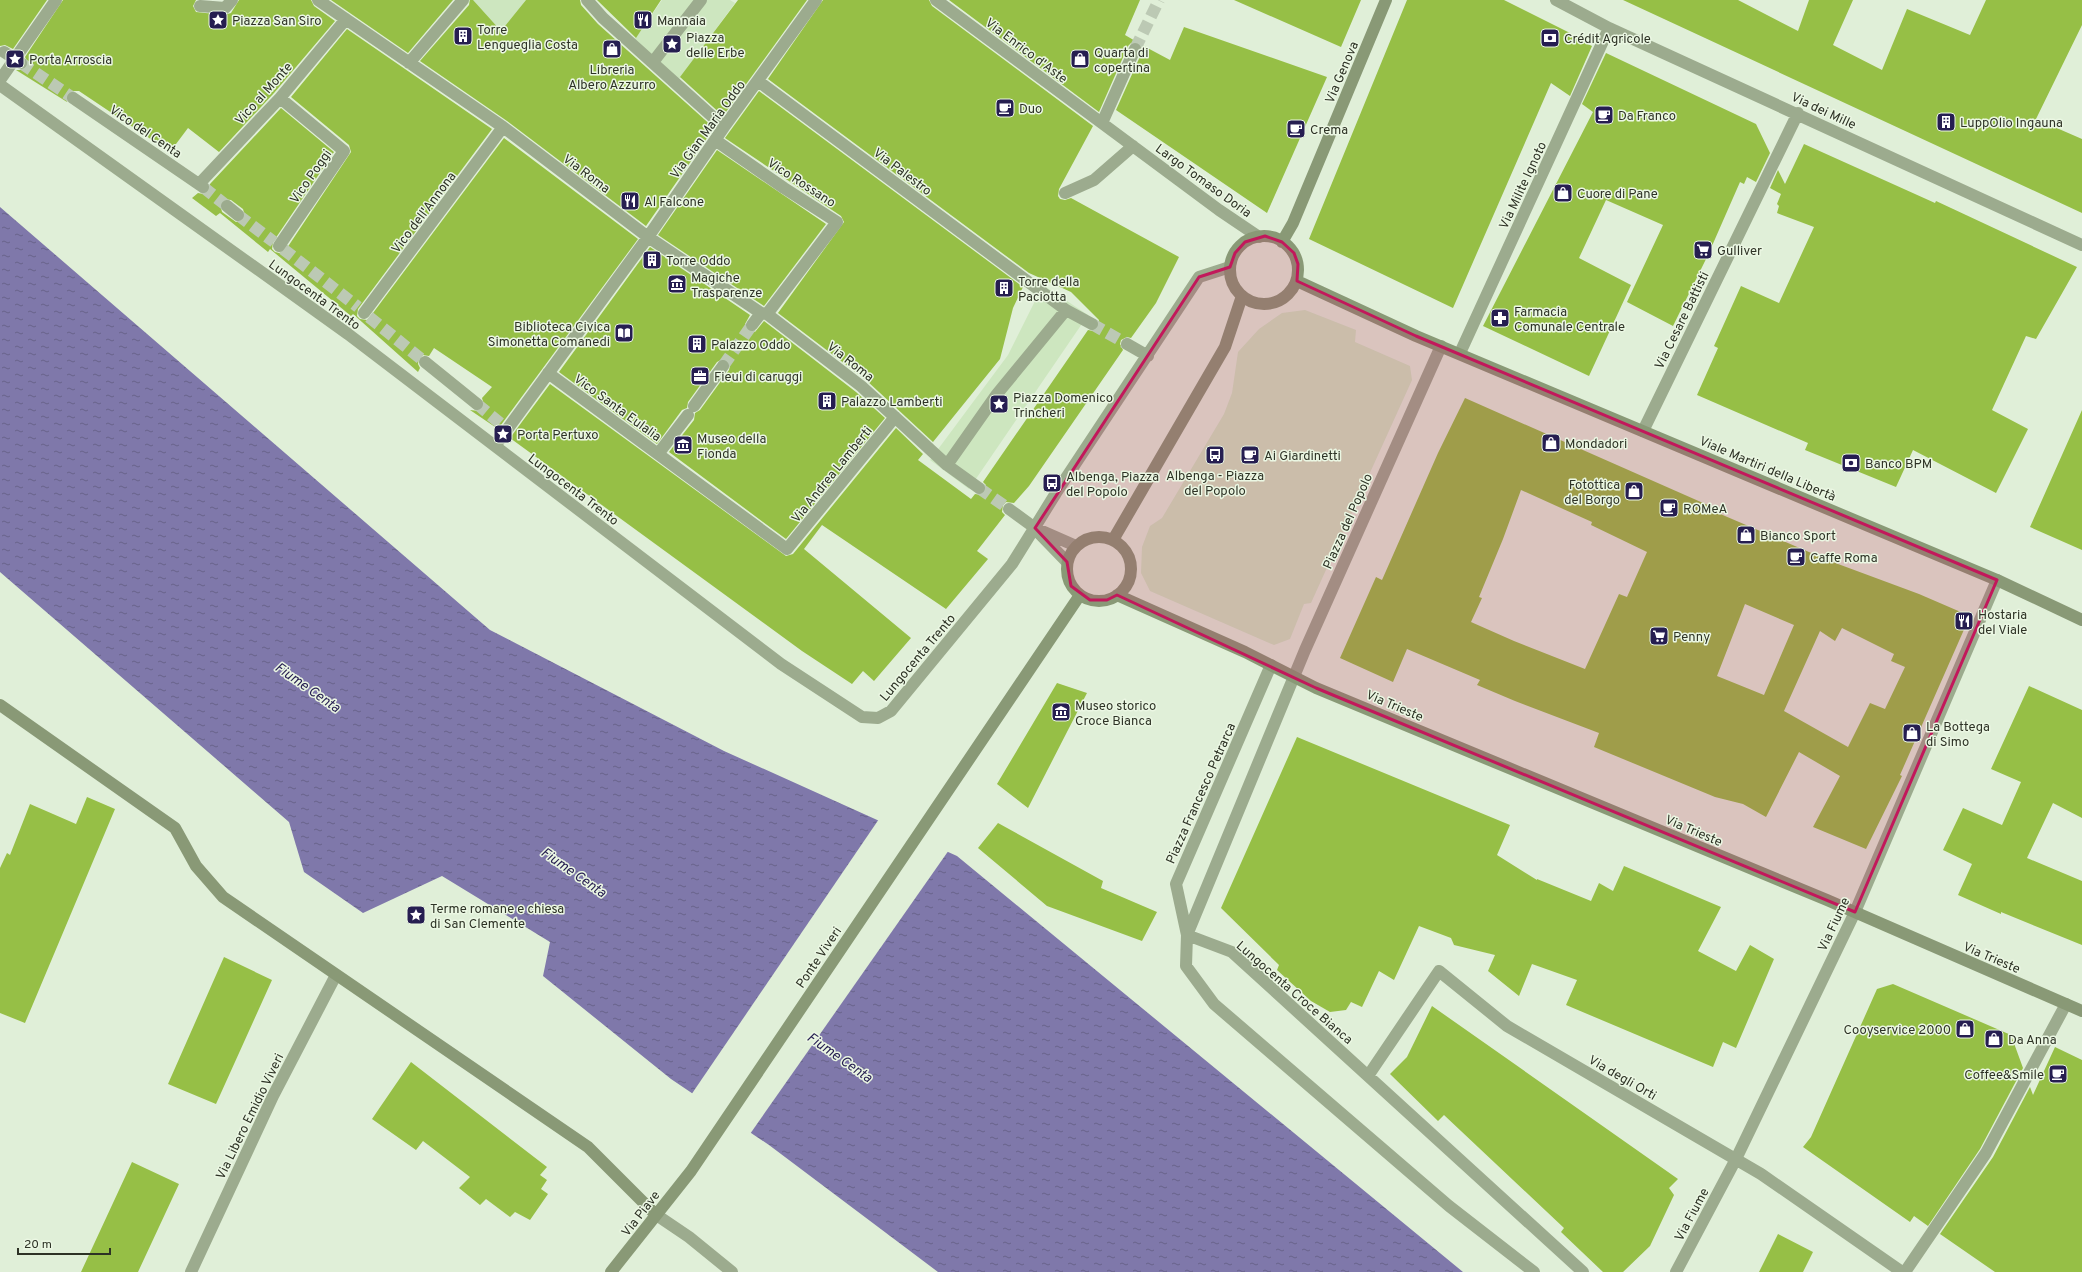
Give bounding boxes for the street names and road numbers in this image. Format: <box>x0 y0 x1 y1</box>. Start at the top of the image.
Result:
street label: Via Enrico d'Aste <box>982 16 1070 88</box>
street label: Via Genova <box>1323 39 1363 106</box>
street label: Vico al Monte <box>232 60 297 129</box>
street label: Via Gian Maria Oddo <box>668 78 750 183</box>
street label: Via dei Mille <box>1788 90 1858 134</box>
street label: Vico del Centa <box>106 103 184 163</box>
street label: Via Milite Ignoto <box>1497 140 1551 232</box>
street label: Largo Tomaso Doria <box>1152 141 1254 222</box>
street label: Via Palestro <box>869 145 934 200</box>
street label: Vico Poggi <box>287 147 336 207</box>
street label: Via Roma <box>559 152 613 198</box>
street label: Vico Rossano <box>764 156 838 212</box>
street label: Vico dell'Annona <box>389 169 460 257</box>
street label: Lungocenta Trento <box>265 257 363 334</box>
street label: Via Cesare Battisti <box>1652 269 1713 372</box>
street label: Via Roma <box>823 339 876 386</box>
street label: Vico Santa Eulalia <box>570 372 664 446</box>
street label: Via Andrea Lamberti <box>789 424 876 527</box>
street label: Viale Martiri della Libertà <box>1697 434 1838 506</box>
street label: Lungocenta Trento <box>524 451 621 530</box>
street label: Piazza del Popolo <box>1321 472 1377 572</box>
street label: Lungocenta Trento <box>877 611 960 705</box>
street label: Via Trieste <box>1363 688 1425 726</box>
street label: Piazza Francesco Petrarca <box>1163 721 1240 867</box>
street label: Via Trieste <box>1662 813 1724 851</box>
street label: Via Fiume <box>1815 895 1854 954</box>
street label: Ponte Viveri <box>793 924 846 992</box>
street label: Lungocenta Croce Bianca <box>1232 939 1355 1049</box>
street label: Via Trieste <box>1960 940 2022 978</box>
street label: Via Libero Emidio Viveri <box>213 1051 288 1182</box>
street label: Via degli Orti <box>1585 1053 1659 1105</box>
street label: Via Fiume <box>1672 1186 1713 1244</box>
street label: Via Piave <box>619 1188 664 1240</box>

